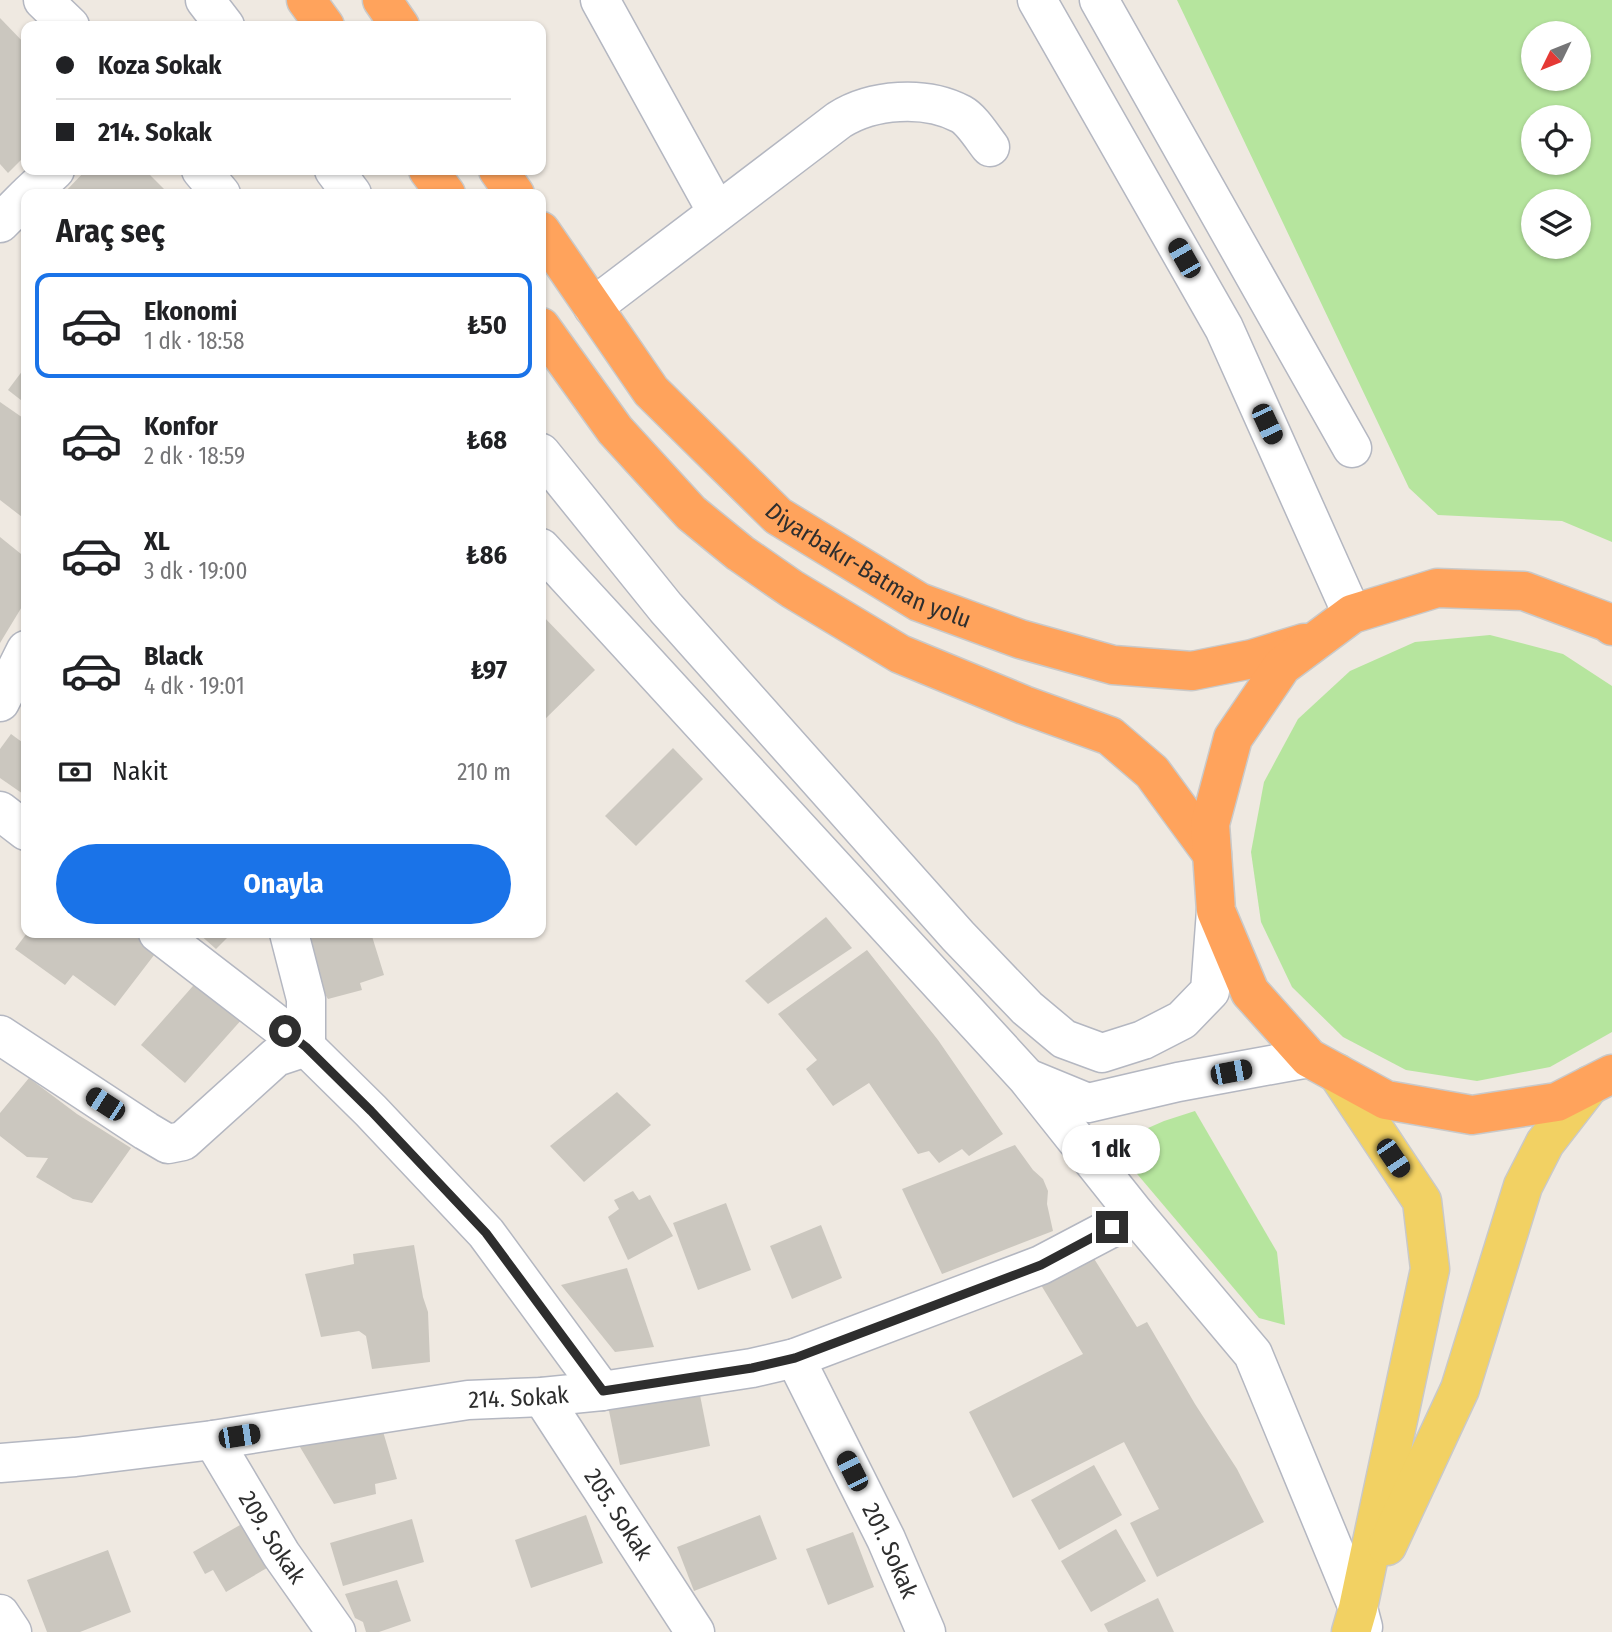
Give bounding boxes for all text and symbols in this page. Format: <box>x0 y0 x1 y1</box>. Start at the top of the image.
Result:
north arrow <box>1521 21 1591 91</box>
map controls <box>1521 21 1591 259</box>
text: Koza Sokak <box>98 50 222 81</box>
button: locate <box>1521 105 1591 175</box>
text: 214. Sokak <box>98 117 212 148</box>
button: layers <box>1521 189 1591 259</box>
text: Araç seç <box>56 212 165 250</box>
car <box>1165 235 1204 281</box>
icon: car <box>60 294 123 357</box>
text: Ekonomi <box>144 296 237 327</box>
text: ₺50 <box>467 310 507 341</box>
text: 1 dk · 18:58 <box>144 327 245 355</box>
car <box>1249 401 1286 447</box>
icon: car <box>60 409 123 472</box>
text: Konfor <box>144 411 218 442</box>
text: ₺68 <box>466 425 507 456</box>
text: 2 dk · 18:59 <box>144 442 245 470</box>
street label: Diyarbakır-Batman yolu <box>759 497 975 634</box>
icon: car <box>60 524 123 587</box>
text: XL <box>144 526 170 557</box>
text: ₺86 <box>466 540 507 571</box>
text: 3 dk · 19:00 <box>144 557 248 585</box>
icon: car <box>60 639 123 702</box>
text: Black <box>144 641 203 672</box>
text: ₺97 <box>470 655 507 686</box>
text: 4 dk · 19:01 <box>144 672 245 700</box>
icon: cash <box>56 753 94 791</box>
text: Nakit <box>112 756 168 787</box>
text: 210 m <box>457 758 511 786</box>
button: Onayla <box>56 844 511 924</box>
route start <box>269 1015 301 1047</box>
car <box>1209 1058 1254 1086</box>
car <box>82 1084 129 1124</box>
callout: 1 dk <box>1063 1126 1161 1174</box>
text: 1 dk <box>1092 1135 1130 1163</box>
car <box>1373 1135 1414 1181</box>
route end <box>1096 1211 1128 1243</box>
street label: 214. Sokak <box>468 1380 571 1414</box>
car <box>217 1422 262 1450</box>
car <box>834 1448 871 1494</box>
street label: 205. Sokak <box>579 1463 659 1566</box>
street label: 209. Sokak <box>233 1486 312 1590</box>
street label: 201. Sokak <box>856 1499 924 1603</box>

